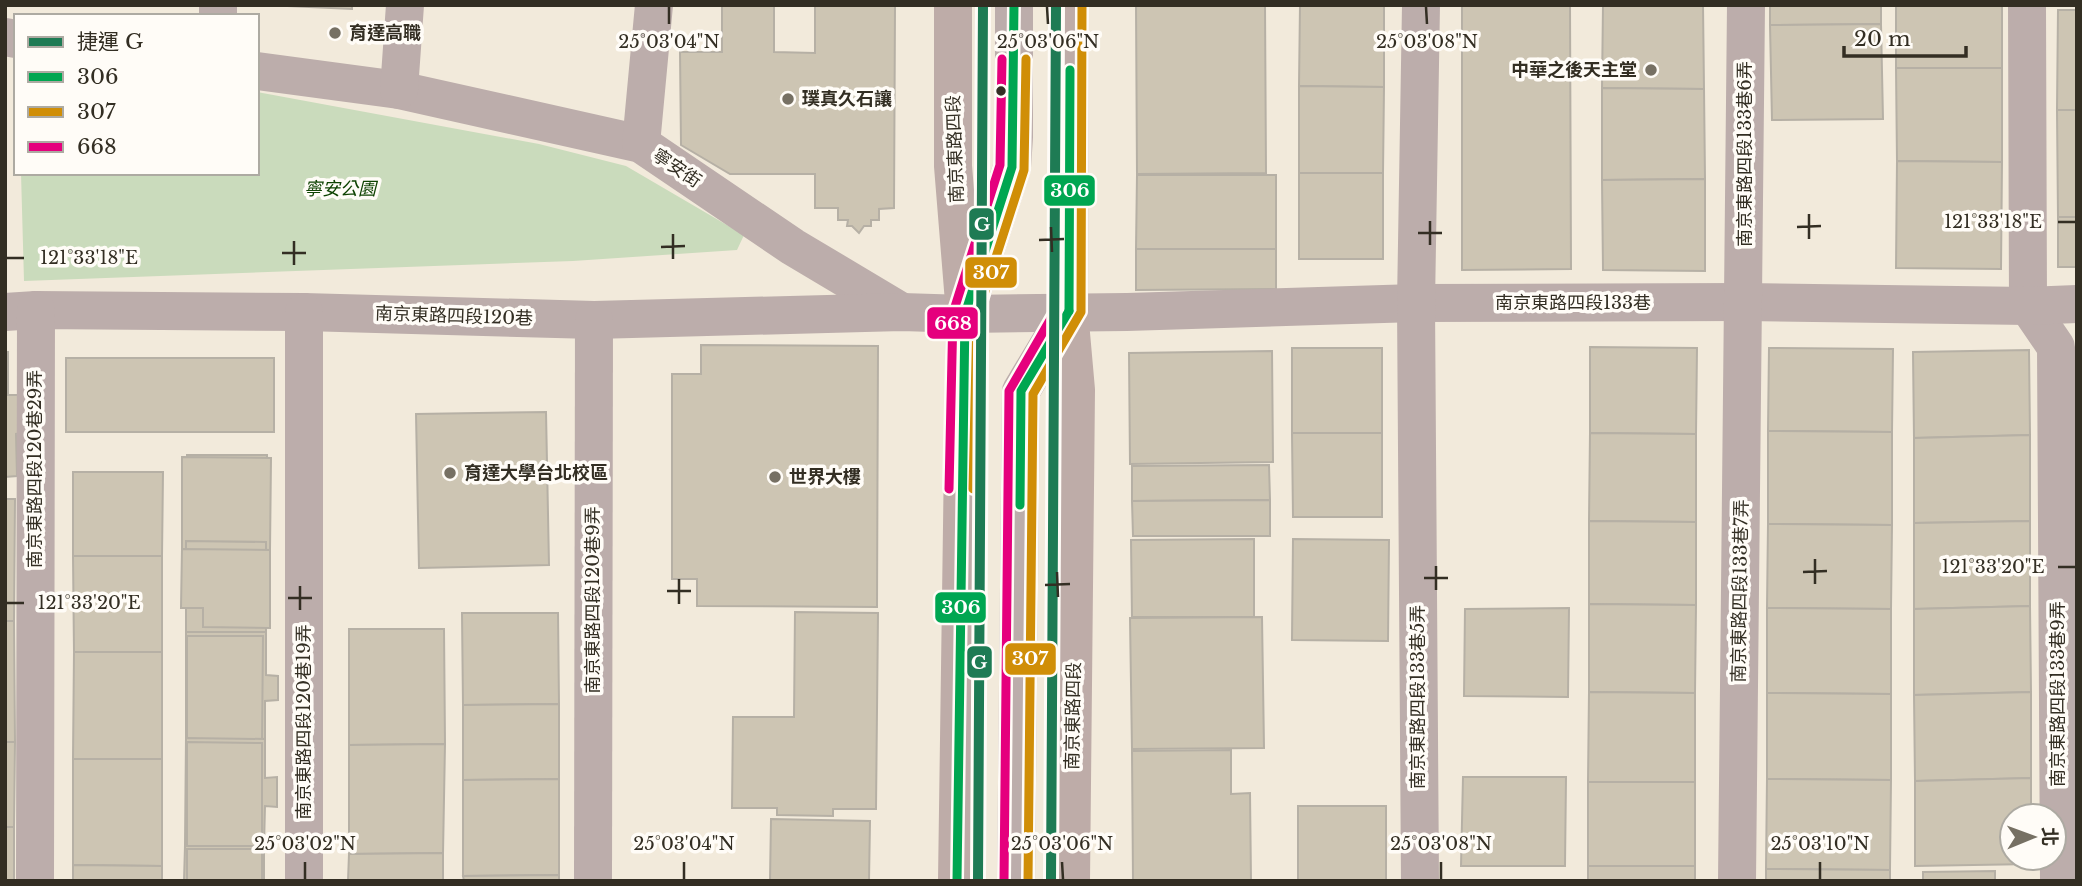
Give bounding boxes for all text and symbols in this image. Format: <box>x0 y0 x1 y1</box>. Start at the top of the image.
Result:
legend <box>14 14 259 175</box>
scale bar <box>1844 14 1966 58</box>
place label: 育達高職 <box>349 22 421 44</box>
marker: 育達高職 <box>327 25 343 41</box>
text: 20 m <box>1854 26 1911 52</box>
text: 捷運 G <box>77 29 143 55</box>
text: 25°03'04"N <box>618 31 720 53</box>
text: 25°03'06"N <box>997 31 1099 53</box>
text: 25°03'08"N <box>1376 31 1478 53</box>
place label: 中華之後天主堂 <box>1511 59 1637 81</box>
street label: 南京東路四段133巷6弄 <box>1734 61 1756 247</box>
marker: 中華之後天主堂 <box>1643 62 1659 78</box>
text: 306 <box>77 64 118 90</box>
unlabelled marker <box>994 84 1008 98</box>
place label: 璞真久石讓 <box>802 88 892 110</box>
marker: 璞真久石讓 <box>780 91 796 107</box>
street label: 南京東路四段 <box>942 95 968 203</box>
text: 307 <box>77 99 116 125</box>
text: 668 <box>77 134 117 160</box>
street label: 寧安街 <box>648 144 706 192</box>
line badge: 306 <box>1043 174 1096 207</box>
park label: 寧安公園 <box>304 178 379 200</box>
text: 306 <box>1050 179 1090 202</box>
line badge: G <box>968 207 995 241</box>
text: 121°33'18"E <box>1944 211 2042 233</box>
text: G <box>974 213 991 236</box>
text: 121°33'18"E <box>40 247 138 269</box>
line badge: 307 <box>964 256 1018 289</box>
text: 307 <box>973 261 1010 284</box>
street label: 南京東路四段133巷 <box>1495 292 1651 314</box>
street label: 南京東路四段120巷 <box>375 302 533 330</box>
line badge: 668 <box>926 306 979 340</box>
text: 668 <box>934 312 972 335</box>
street label: 南京東路四段120巷29弄 <box>24 370 46 568</box>
place label: 育達大學台北校區 <box>464 462 608 484</box>
marker: 育達大學台北校區 <box>442 465 458 481</box>
place label: 世界大樓 <box>789 466 861 488</box>
marker: 世界大樓 <box>767 469 783 485</box>
street label: 南京東路四段133巷7弄 <box>1727 499 1753 683</box>
street label: 南京東路四段120巷9弄 <box>582 506 604 694</box>
text: 121°33'20"E <box>1941 556 2045 578</box>
line badge: 306 <box>934 591 987 624</box>
text: 121°33'20"E <box>37 592 141 614</box>
text: 306 <box>941 596 981 619</box>
street label: 南京東路四段133巷9弄 <box>2047 601 2069 787</box>
street label: 南京東路四段133巷5弄 <box>1407 605 1429 789</box>
street label: 南京東路四段120巷19弄 <box>293 624 315 820</box>
line badge: 307 <box>1004 642 1057 676</box>
line badge: G <box>966 645 993 679</box>
text: 307 <box>1012 647 1049 670</box>
text: G <box>971 651 988 674</box>
street label: 南京東路四段 <box>1061 662 1085 770</box>
north arrow <box>1998 802 2068 872</box>
text: 北 <box>2038 827 2061 846</box>
text: 25°03'02"N <box>254 833 356 855</box>
text: 25°03'04"N <box>633 833 735 855</box>
text: 25°03'06"N <box>1011 833 1113 855</box>
text: 25°03'08"N <box>1390 833 1492 855</box>
text: 25°03'10"N <box>1770 833 1870 855</box>

